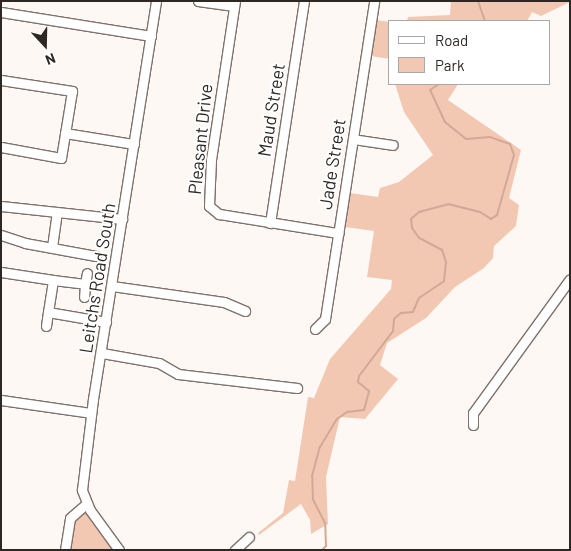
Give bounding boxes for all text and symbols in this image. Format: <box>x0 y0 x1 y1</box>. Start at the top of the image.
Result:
north arrow <box>20 20 70 70</box>
legend <box>388 20 551 85</box>
text: Road <box>435 31 468 49</box>
text: N <box>43 50 58 69</box>
text: Park <box>435 56 464 74</box>
street label: Maud Street <box>253 62 289 158</box>
street label: Pleasant Drive <box>183 83 217 195</box>
street label: Jade Street <box>314 117 350 211</box>
street label: Leitchs Road South <box>74 201 120 355</box>

